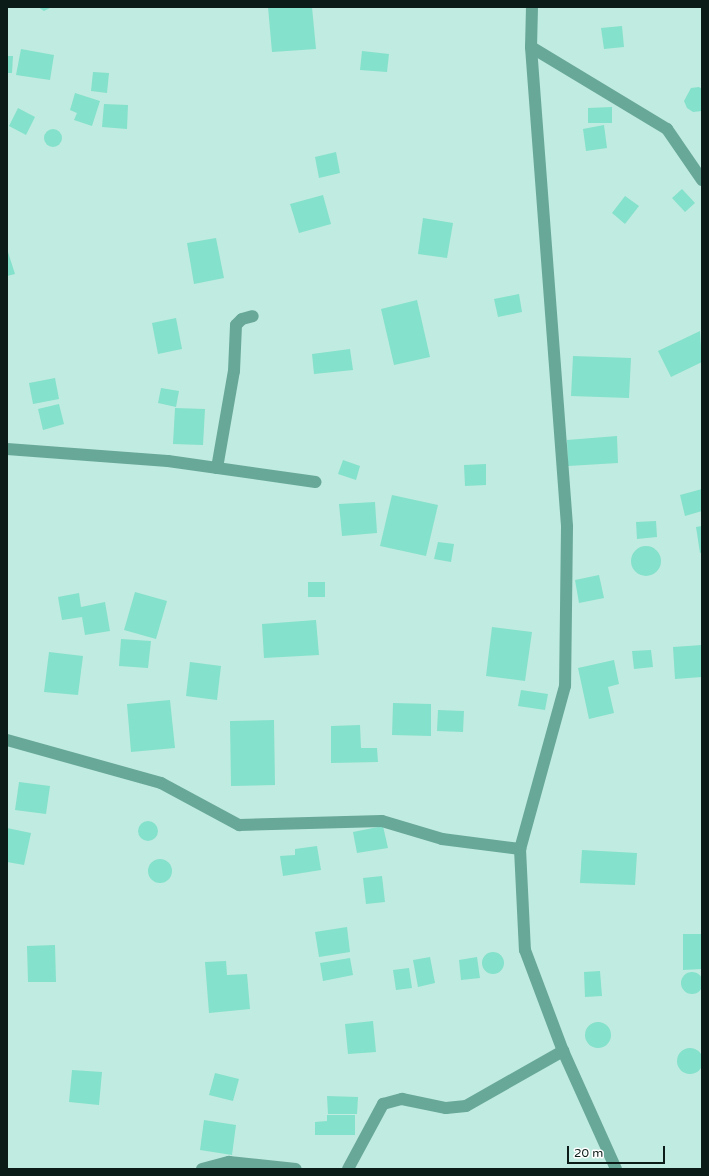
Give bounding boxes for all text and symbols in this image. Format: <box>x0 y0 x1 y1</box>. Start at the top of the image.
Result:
scale bar <box>569 1138 667 1164</box>
text: 20 m <box>574 1146 603 1160</box>

